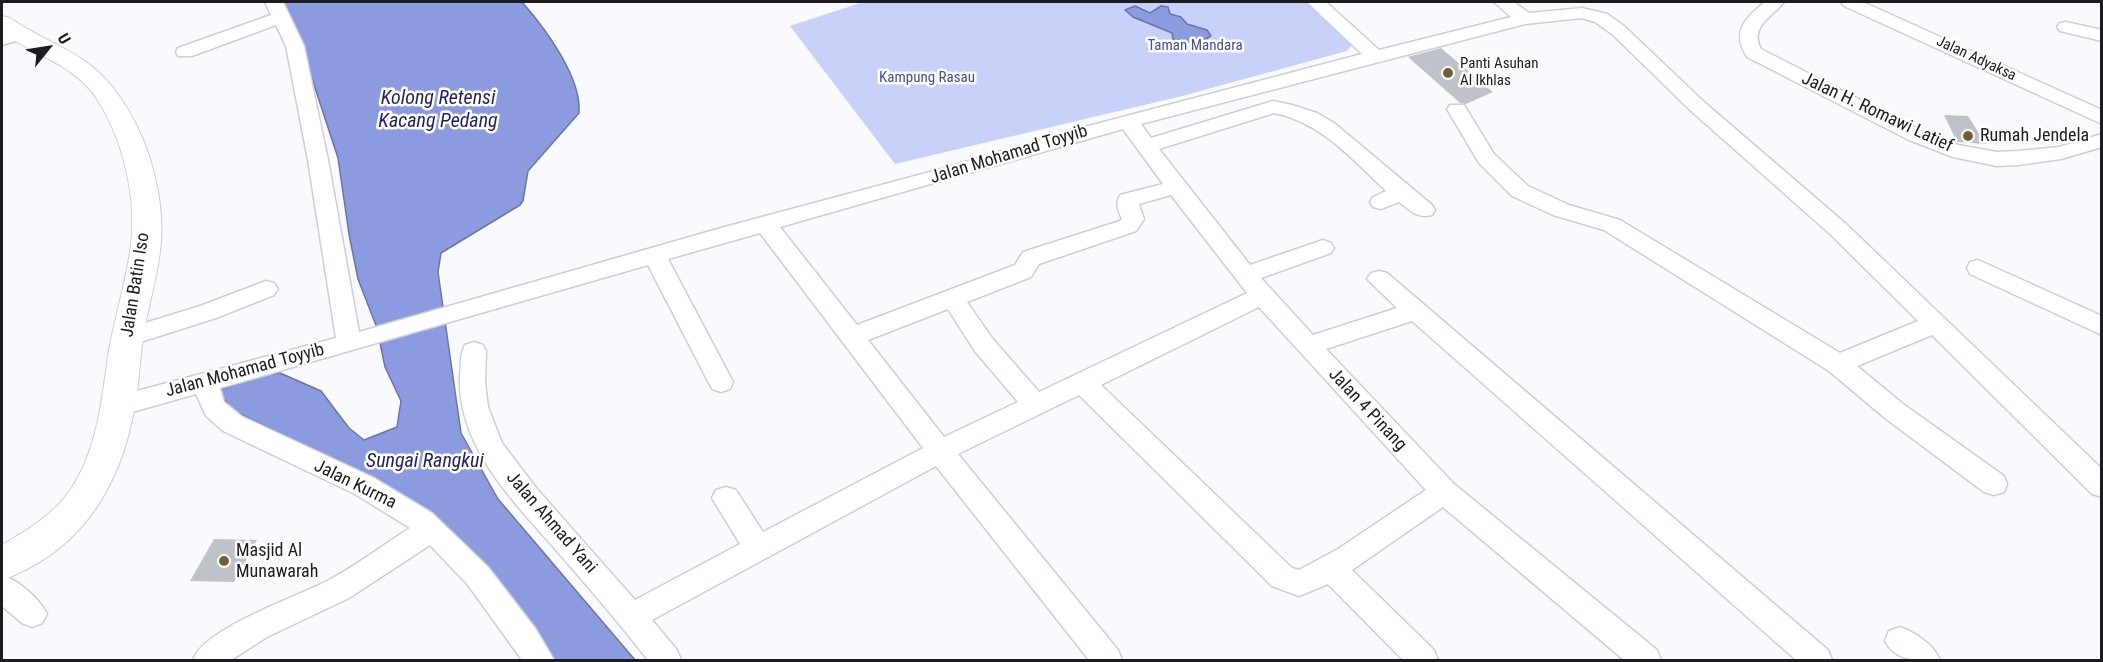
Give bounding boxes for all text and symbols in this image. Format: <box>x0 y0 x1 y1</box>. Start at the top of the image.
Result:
north arrow <box>18 18 78 78</box>
text: U <box>54 30 75 47</box>
street label: Jalan Adyaksa <box>1933 33 2019 85</box>
park label: Taman Mandara <box>1147 37 1243 55</box>
place label: Panti Asuhan Al Ikhlas <box>1460 55 1538 90</box>
marker: Panti Asuhan Al Ikhlas <box>1441 66 1455 80</box>
street label: Jalan H. Romawi Latief <box>1798 68 1956 158</box>
park label: Kampung Rasau <box>879 69 975 87</box>
water label: Kolong Retensi Kacang Pedang <box>378 87 498 134</box>
street label: Jalan Mohamad Toyyib <box>928 121 1090 189</box>
place label: Rumah Jendela <box>1980 125 2089 147</box>
marker: Rumah Jendela <box>1961 129 1975 143</box>
street label: Jalan Batin Iso <box>117 231 155 339</box>
street label: Jalan Mohamad Toyyib <box>163 339 327 403</box>
street label: Jalan 4 Pinang <box>1323 364 1411 456</box>
water label: Sungai Rangkui <box>366 450 484 474</box>
street label: Jalan Kurma <box>310 456 400 514</box>
street label: Jalan Ahmad Yani <box>501 468 601 578</box>
place label: Masjid Al Munawarah <box>236 540 318 582</box>
marker: Masjid Al Munawarah <box>217 554 231 568</box>

